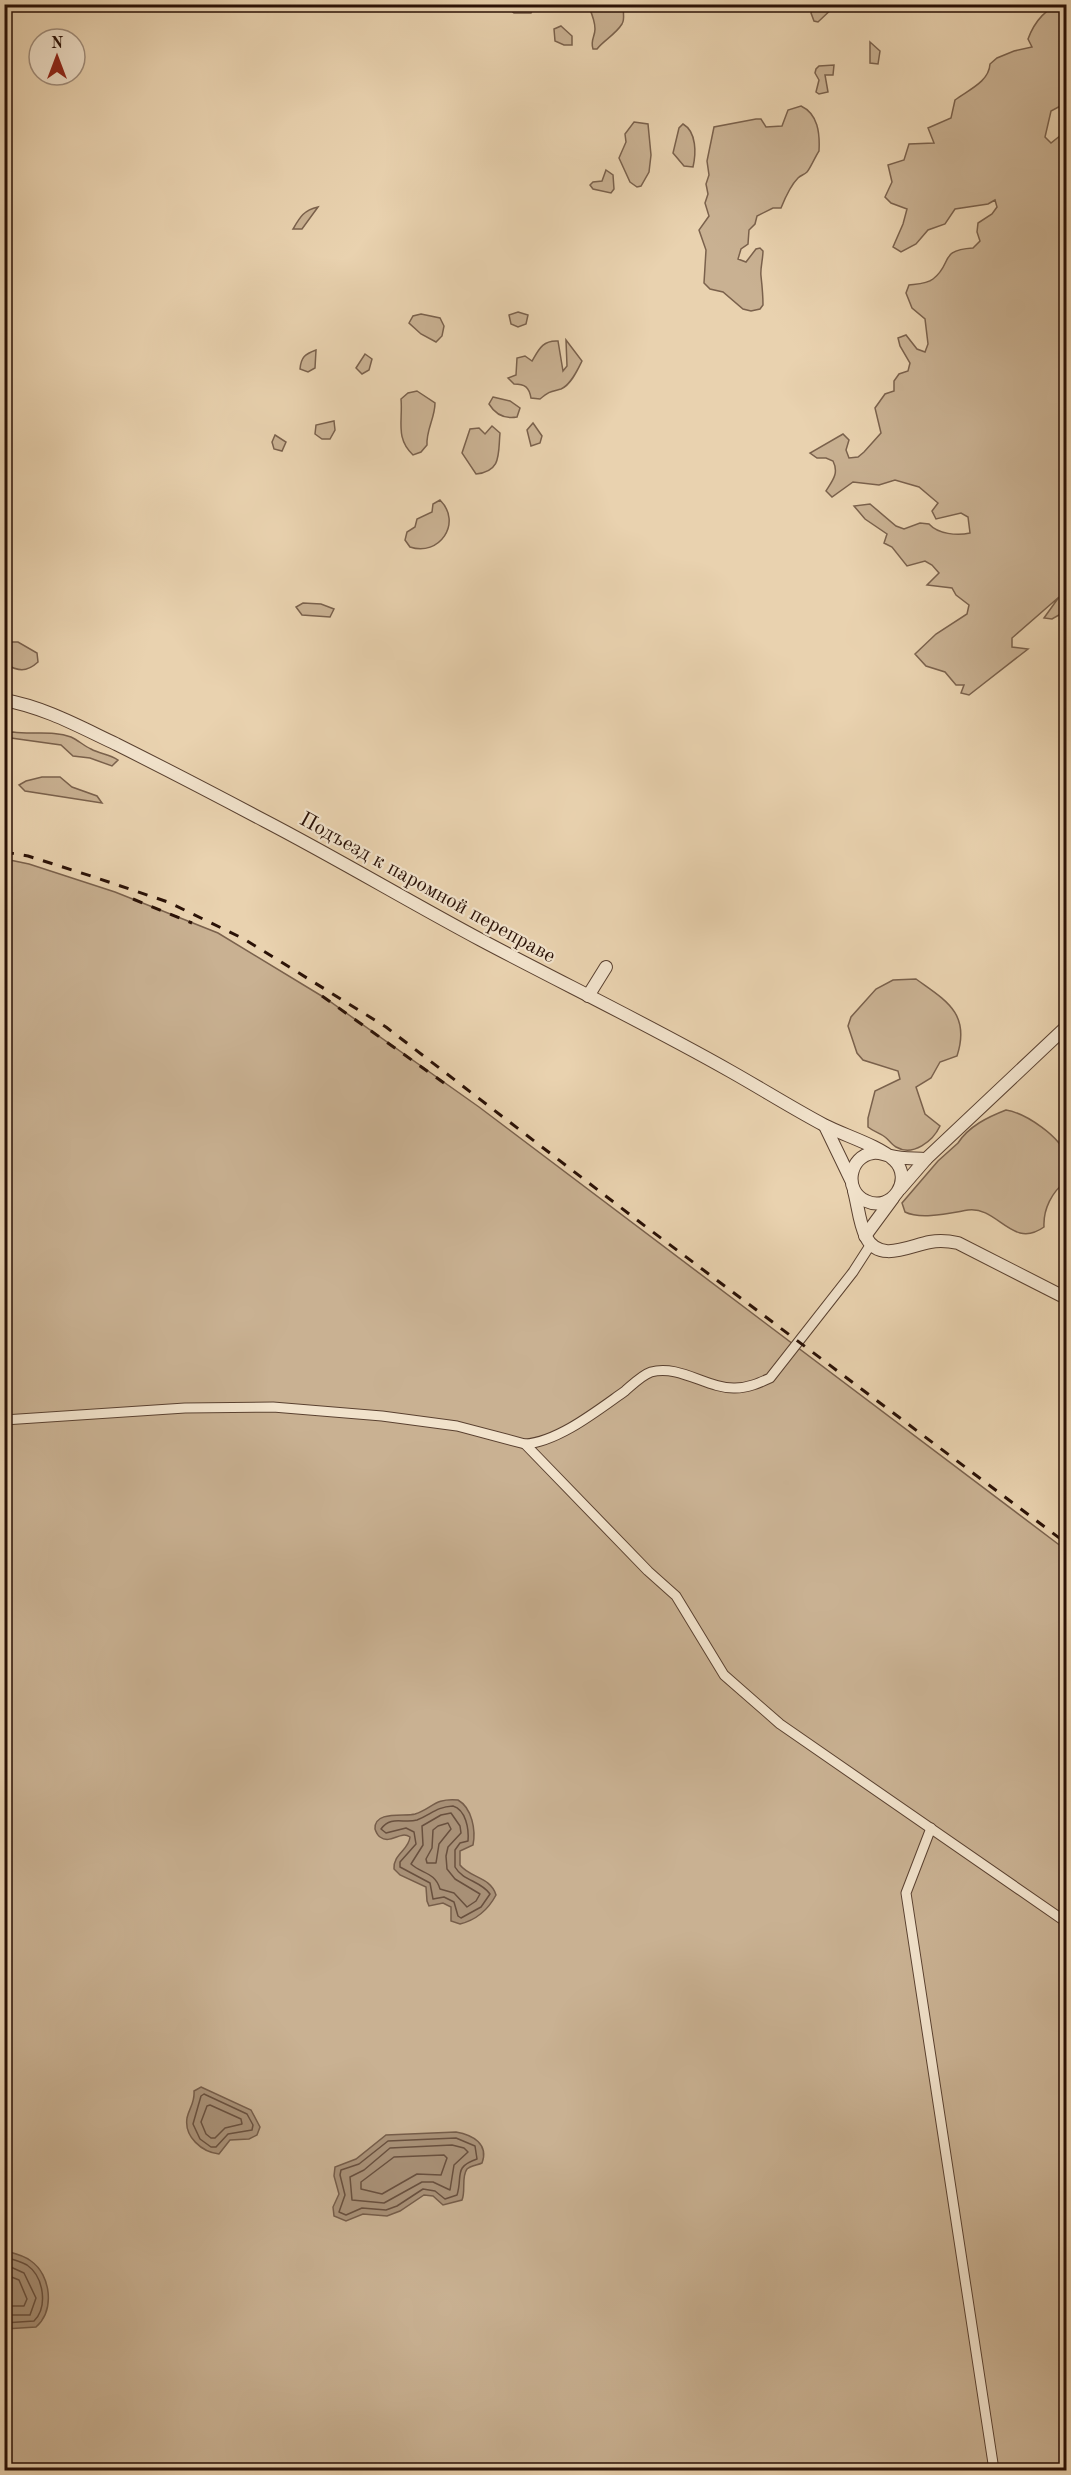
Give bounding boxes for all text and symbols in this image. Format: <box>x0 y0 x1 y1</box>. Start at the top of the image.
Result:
north arrow <box>27 27 87 87</box>
text: N <box>51 36 64 52</box>
street label: Подъезд к паромной переправе <box>296 809 559 968</box>

